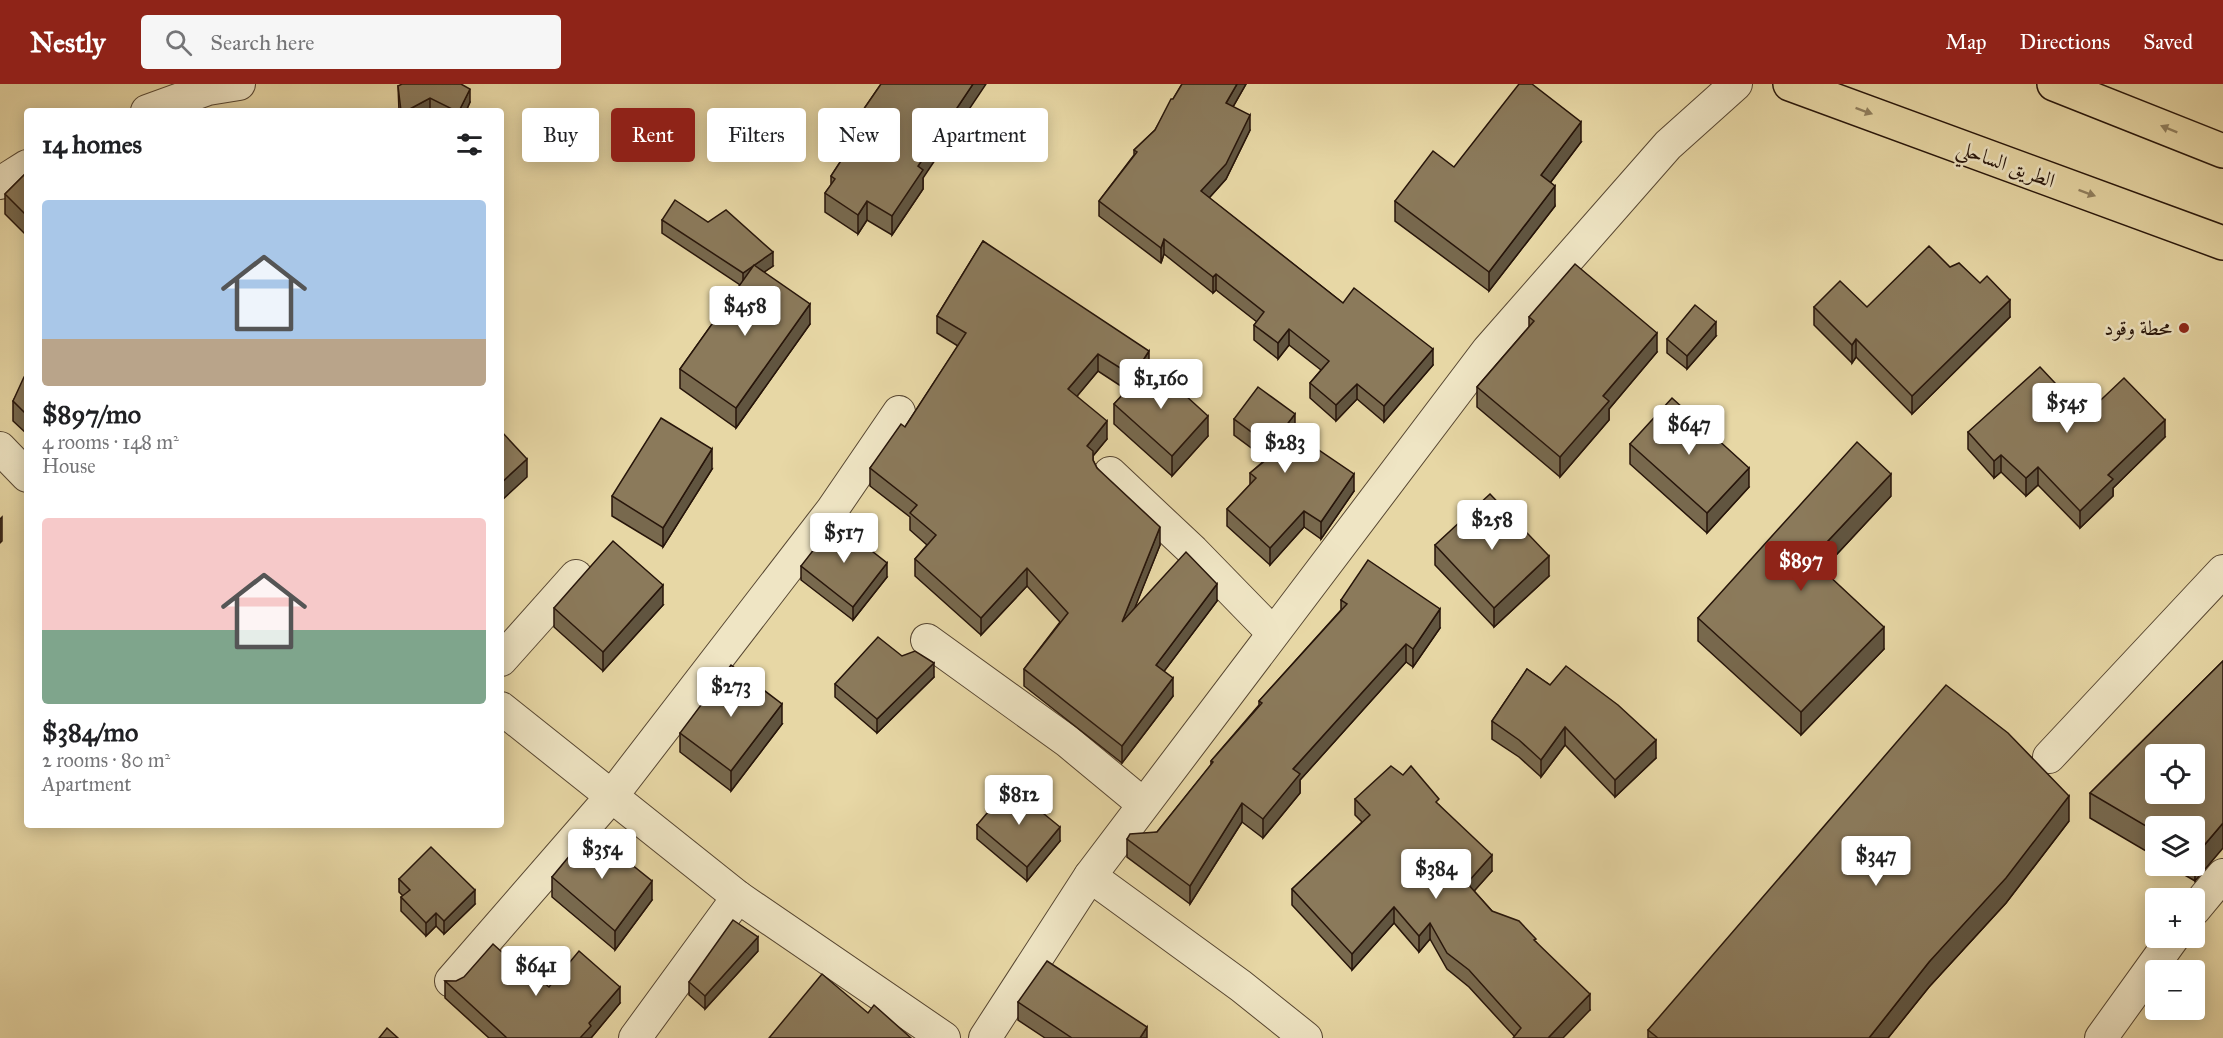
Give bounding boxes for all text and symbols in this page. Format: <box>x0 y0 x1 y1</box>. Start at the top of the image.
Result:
search box <box>141 15 561 69</box>
text: Nestly <box>30 25 105 60</box>
icon: search <box>162 26 195 59</box>
text: Search here <box>210 29 314 56</box>
text: Map <box>1946 29 1987 55</box>
text: Directions <box>2020 29 2110 55</box>
text: Saved <box>2143 29 2193 55</box>
one-way arrow <box>1855 107 1873 117</box>
chip: Buy <box>522 108 599 162</box>
chip: Rent <box>611 108 695 162</box>
chip: Filters <box>707 108 806 162</box>
chip: New <box>818 108 900 162</box>
chip: Apartment <box>912 108 1048 162</box>
one-way arrow <box>2159 124 2177 134</box>
text: 14 homes <box>42 128 142 160</box>
icon: filters <box>453 128 486 161</box>
street label: الطريق الساحلي <box>1951 134 2059 200</box>
one-way arrow <box>2078 189 2096 199</box>
icon: home <box>210 239 318 347</box>
pin: $458 <box>709 286 781 337</box>
text: $458 <box>723 293 767 317</box>
place label: محطة وقود <box>2104 315 2172 341</box>
marker: محطة وقود <box>2177 321 2191 335</box>
pin: $1,160 <box>1112 359 1210 410</box>
text: $1,160 <box>1134 366 1188 390</box>
pin: $545 <box>2031 383 2103 434</box>
text: $545 <box>2046 390 2088 414</box>
text: $897/mo <box>42 398 141 430</box>
pin: $647 <box>1653 405 1725 456</box>
text: $647 <box>1667 412 1711 436</box>
pin: $283 <box>1249 423 1321 474</box>
text: 4 rooms · 148 m² <box>42 430 179 454</box>
text: $283 <box>1265 430 1305 454</box>
text: House <box>42 454 96 478</box>
pin: $258 <box>1456 500 1528 551</box>
text: $258 <box>1471 507 1513 531</box>
pin: $517 <box>808 513 880 564</box>
text: $517 <box>824 520 864 544</box>
pin: $897 <box>1765 541 1837 592</box>
text: $897 <box>1779 548 1823 572</box>
icon: home <box>210 557 318 665</box>
pin: $273 <box>695 667 767 718</box>
text: $273 <box>711 674 751 698</box>
text: $384/mo <box>42 716 138 748</box>
map controls <box>2145 744 2205 1020</box>
button: locate <box>2145 744 2205 804</box>
text: 2 rooms · 80 m² <box>42 748 170 772</box>
text: Apartment <box>42 772 131 796</box>
pin: $812 <box>983 775 1055 826</box>
text: $812 <box>999 782 1039 806</box>
button: layers <box>2145 816 2205 876</box>
pin: $354 <box>566 829 638 880</box>
text: $354 <box>582 836 622 860</box>
pin: $347 <box>1840 836 1912 887</box>
text: $347 <box>1856 843 1896 867</box>
pin: $384 <box>1400 849 1472 900</box>
text: $384 <box>1415 856 1457 880</box>
button: + <box>2145 888 2205 948</box>
pin: $641 <box>500 946 572 997</box>
text: $641 <box>515 953 557 977</box>
button: − <box>2145 960 2205 1020</box>

